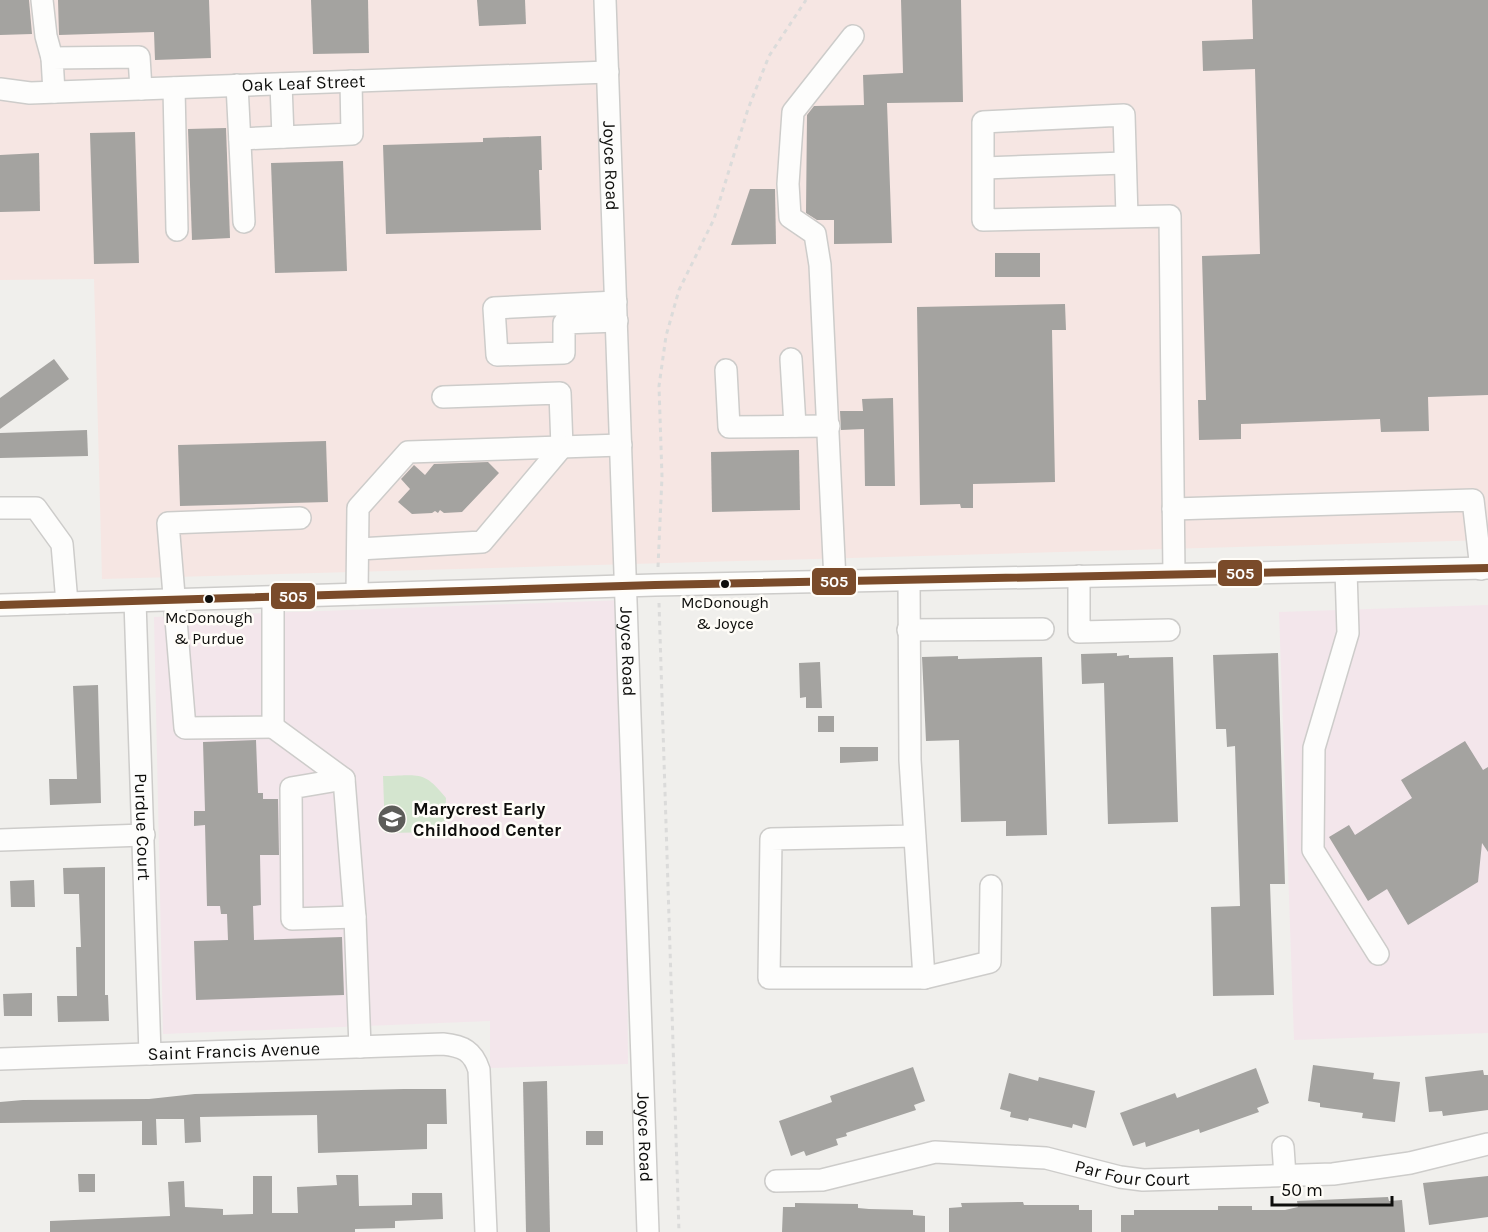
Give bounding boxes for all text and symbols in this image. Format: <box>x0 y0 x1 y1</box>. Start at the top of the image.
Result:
street label: Oak Leaf Street <box>241 70 366 96</box>
street label: Joyce Road <box>598 121 623 211</box>
line badge: 505 <box>1217 559 1263 587</box>
text: 505 <box>1226 564 1254 583</box>
line badge: 505 <box>811 567 857 596</box>
text: 505 <box>820 572 848 591</box>
marker: McDonough & Joyce <box>719 578 731 590</box>
line badge: 505 <box>270 582 316 610</box>
text: 505 <box>279 587 307 606</box>
marker: McDonough & Purdue <box>203 593 215 605</box>
place label: McDonough & Joyce <box>681 593 769 633</box>
street label: Joyce Road <box>615 606 640 697</box>
place label: McDonough & Purdue <box>165 608 253 648</box>
street label: Purdue Court <box>130 773 155 881</box>
place label: Marycrest Early Childhood Center <box>413 798 561 841</box>
school or university icon: Marycrest Early Childhood Center <box>376 803 408 835</box>
street label: Saint Francis Avenue <box>147 1037 320 1065</box>
street label: Joyce Road <box>632 1092 657 1183</box>
street label: Par Four Court <box>1073 1155 1190 1191</box>
scale bar <box>1272 1169 1392 1207</box>
text: 50 m <box>1281 1179 1323 1201</box>

